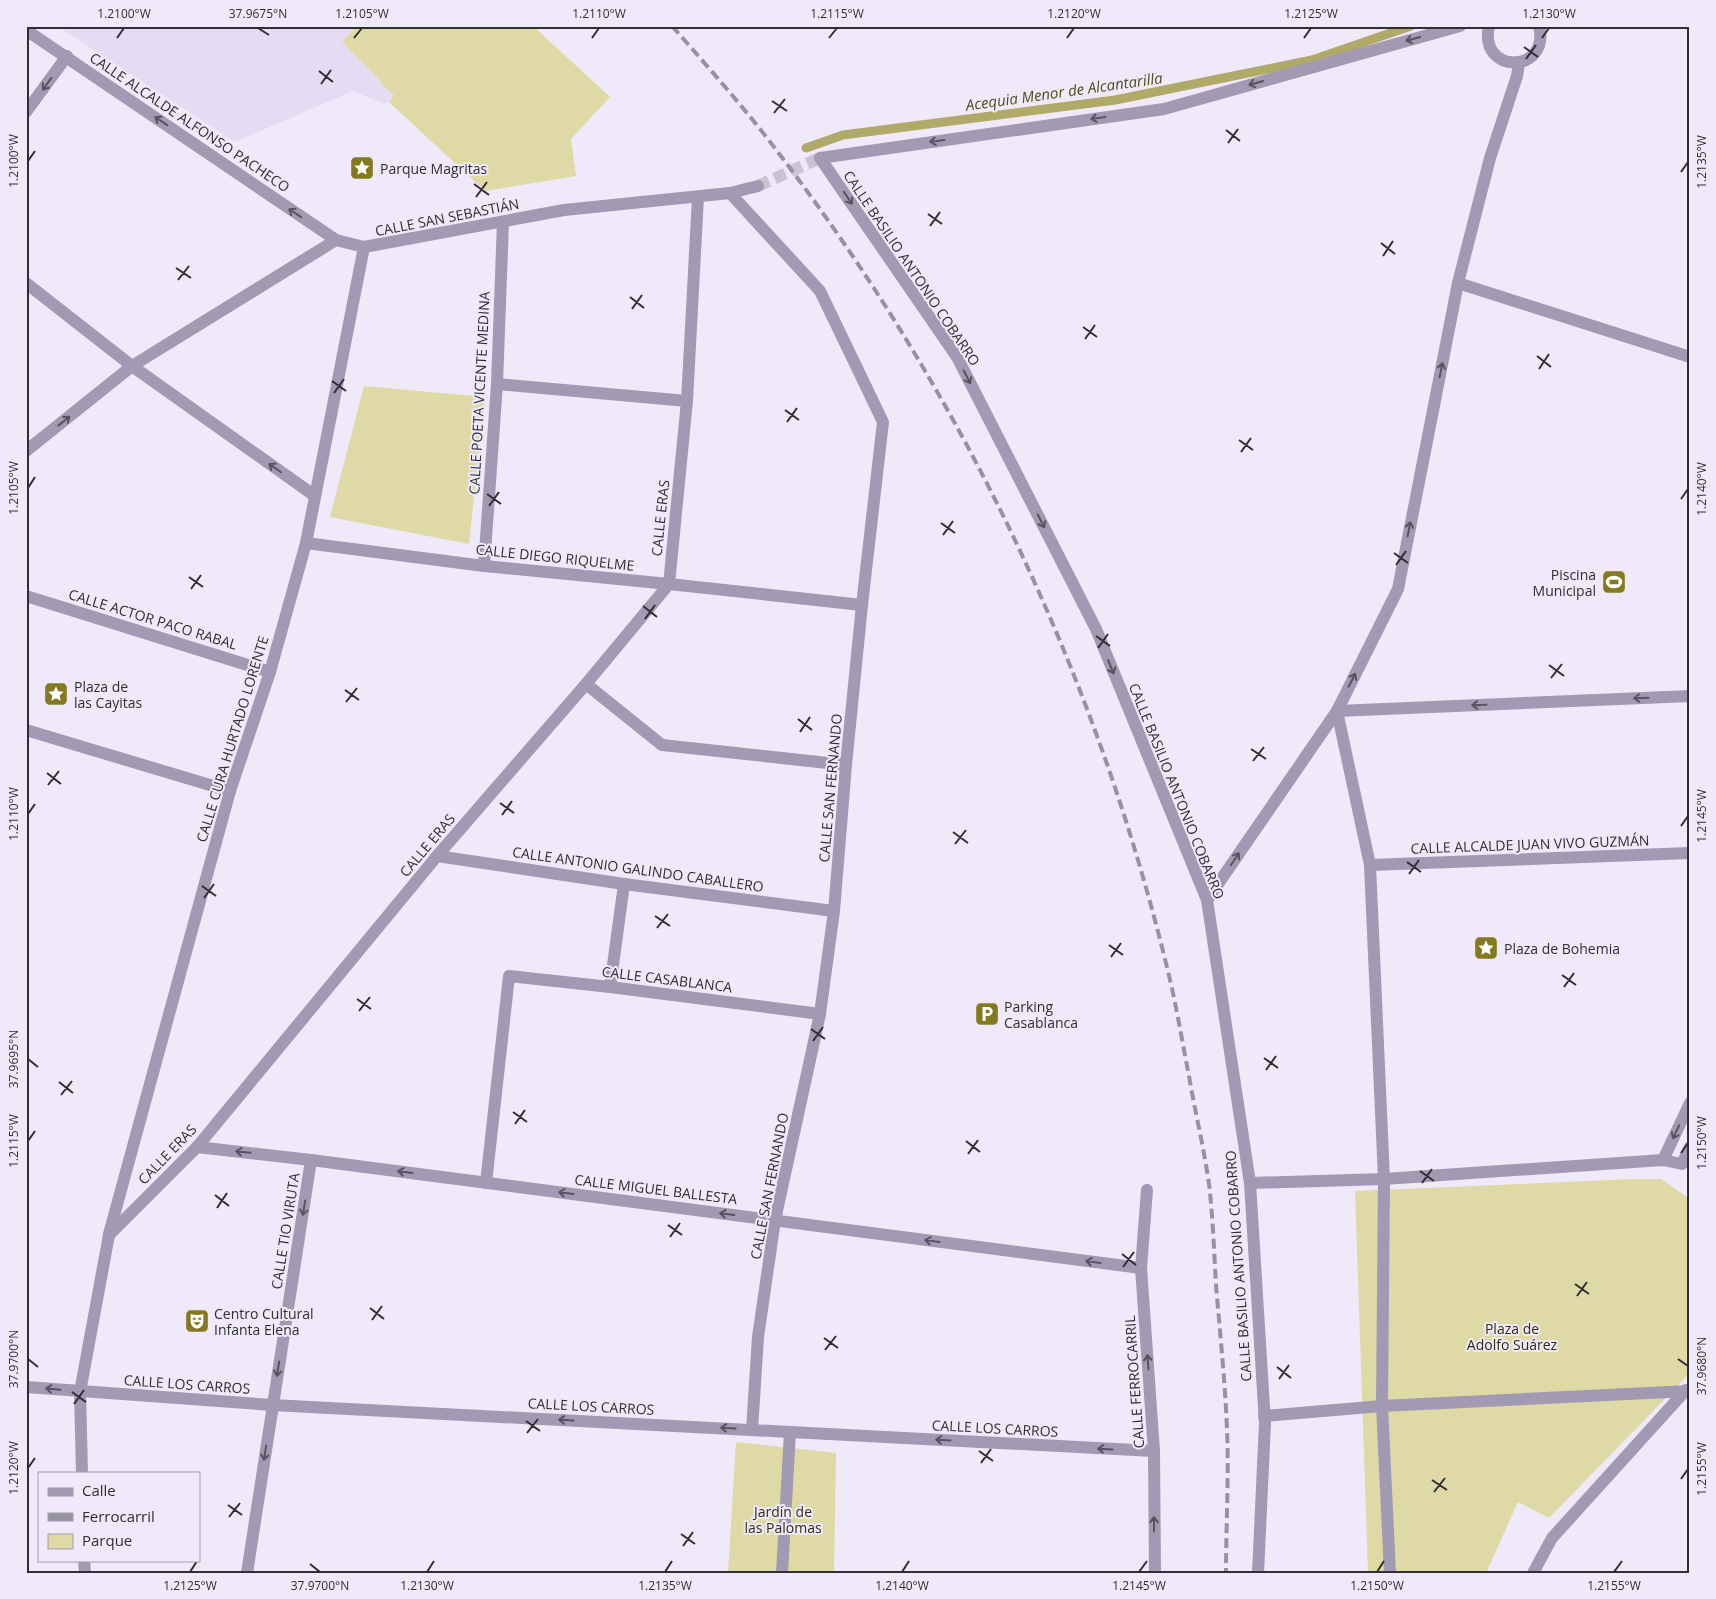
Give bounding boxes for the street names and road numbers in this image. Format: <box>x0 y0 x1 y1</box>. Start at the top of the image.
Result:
street label: CALLE ALCALDE ALFONSO PACHECO <box>86 48 294 196</box>
street label: CALLE BASILIO ANTONIO COBARRO <box>839 167 985 369</box>
street label: CALLE SAN SEBASTIÁN <box>373 194 521 240</box>
street label: CALLE POETA VICENTE MEDINA <box>464 291 494 495</box>
street label: CALLE ERAS <box>647 479 673 557</box>
street label: CALLE DIEGO RIQUELME <box>475 539 635 575</box>
street label: CALLE ACTOR PACO RABAL <box>66 584 240 654</box>
street label: CALLE CURA HURTADO LORENTE <box>191 633 273 845</box>
street label: CALLE BASILIO ANTONIO COBARRO <box>1125 680 1229 902</box>
street label: CALLE SAN FERNANDO <box>814 713 846 863</box>
street label: CALLE ERAS <box>395 810 459 880</box>
street label: CALLE ALCALDE JUAN VIVO GUZMÁN <box>1410 830 1650 858</box>
street label: CALLE ANTONIO GALINDO CABALLERO <box>511 842 765 896</box>
street label: CALLE CASABLANCA <box>601 962 733 996</box>
street label: CALLE SAN FERNANDO <box>745 1111 793 1261</box>
street label: CALLE ERAS <box>134 1120 200 1188</box>
street label: CALLE BASILIO ANTONIO COBARRO <box>1220 1150 1256 1382</box>
street label: CALLE MIGUEL BALLESTA <box>574 1170 739 1208</box>
street label: CALLE TIO VIRUTA <box>266 1171 304 1291</box>
street label: CALLE FERROCARRIL <box>1120 1315 1148 1449</box>
street label: CALLE LOS CARROS <box>123 1370 251 1398</box>
street label: CALLE LOS CARROS <box>527 1393 655 1419</box>
street label: CALLE LOS CARROS <box>931 1415 1059 1441</box>

